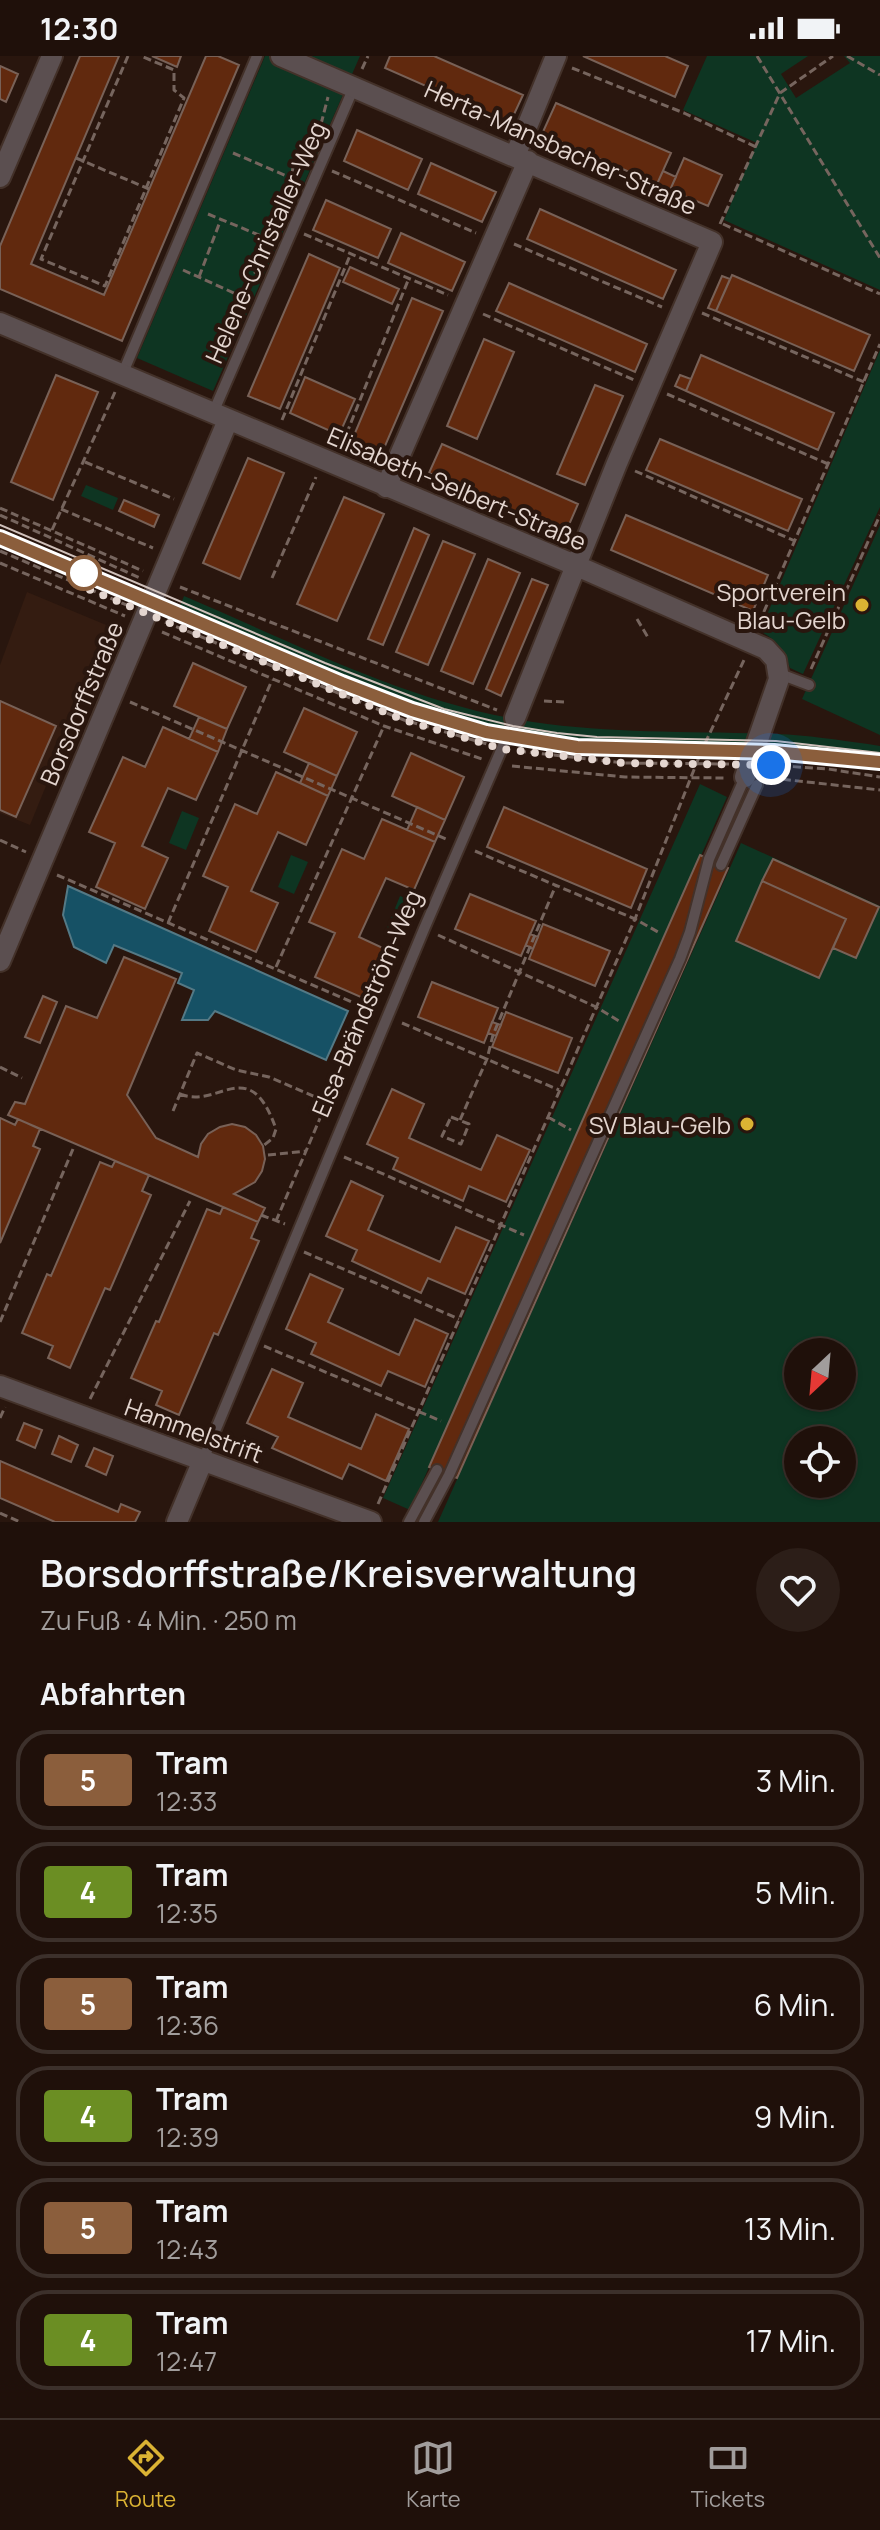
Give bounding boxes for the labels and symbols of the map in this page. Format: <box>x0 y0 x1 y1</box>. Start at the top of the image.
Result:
street label: Herta-Mansbacher-Straße <box>420 72 702 222</box>
street label: Helene-Christaller-Weg <box>197 116 333 368</box>
street label: Elisabeth-Selbert-Straße <box>322 418 592 558</box>
unlabelled marker <box>67 556 101 590</box>
place label: Sportverein Blau-Gelb <box>716 575 846 636</box>
marker: Sportverein Blau-Gelb <box>853 596 871 614</box>
street label: Borsdorffstraße <box>32 616 130 790</box>
your location <box>751 745 791 785</box>
street label: Elsa-Brändström-Weg <box>303 885 429 1121</box>
place label: SV Blau-Gelb <box>589 1108 731 1141</box>
marker: SV Blau-Gelb <box>738 1115 756 1133</box>
north arrow <box>784 1338 856 1410</box>
street label: Hammelstrift <box>120 1390 268 1470</box>

